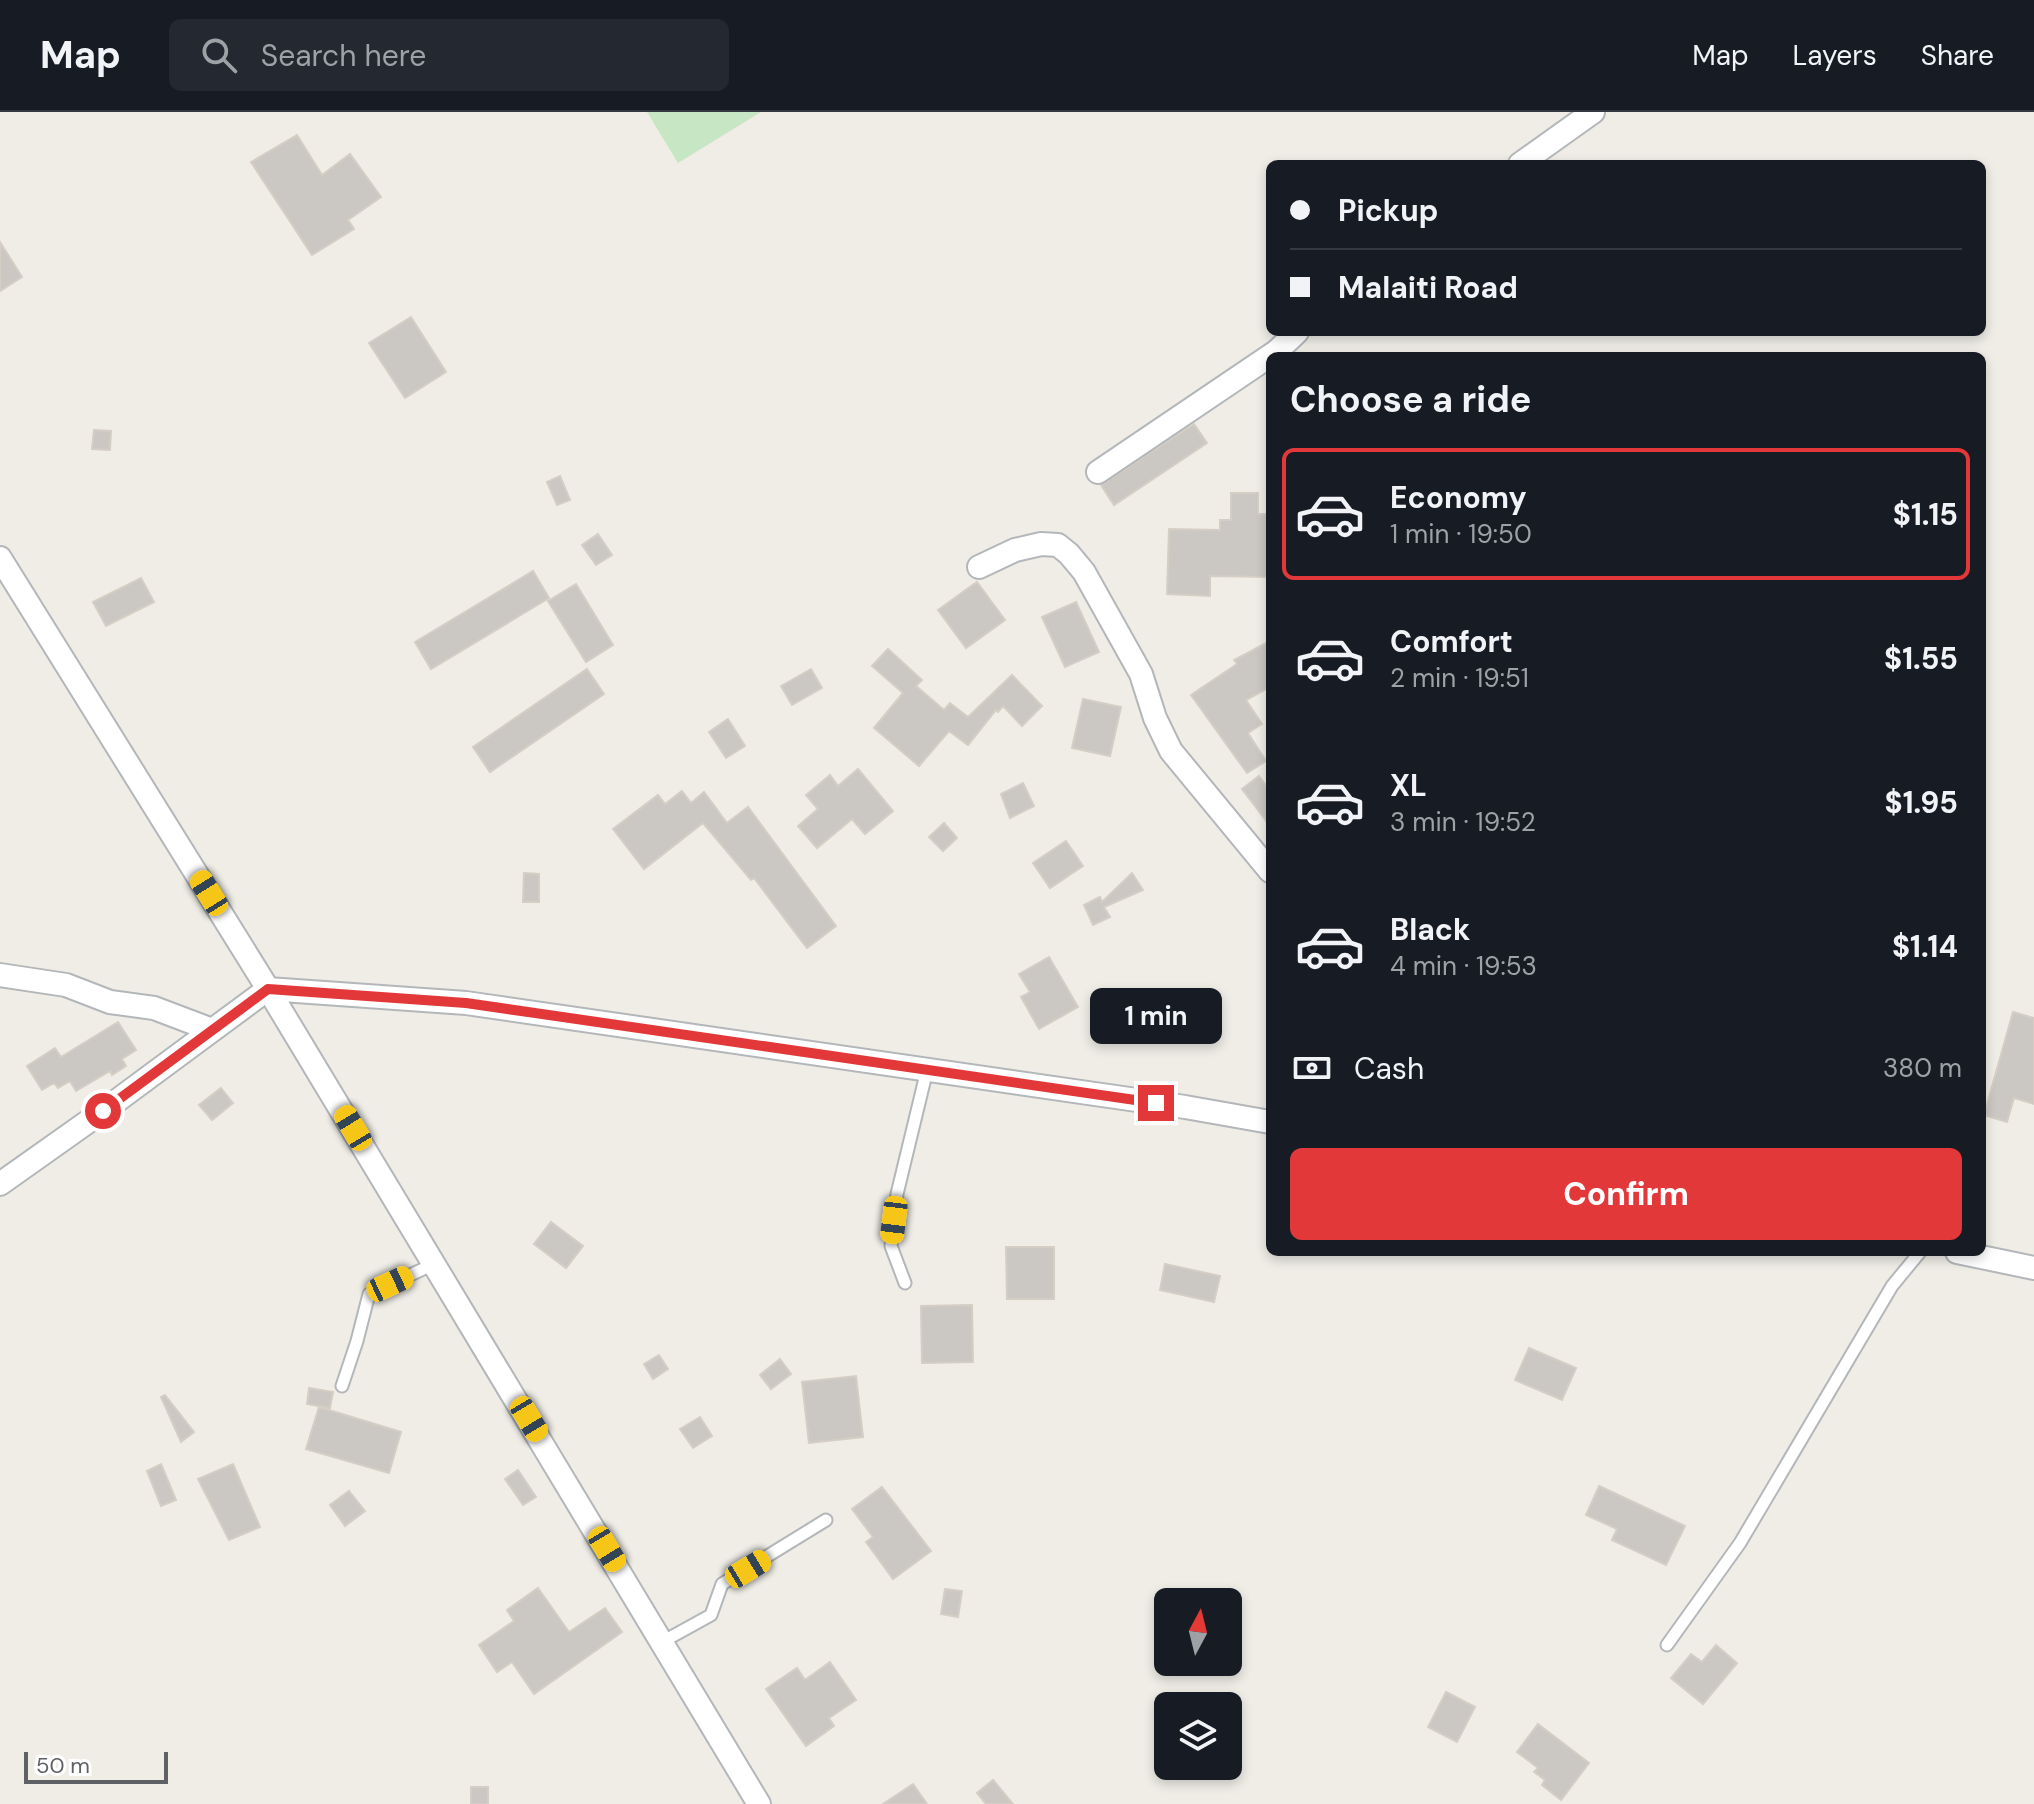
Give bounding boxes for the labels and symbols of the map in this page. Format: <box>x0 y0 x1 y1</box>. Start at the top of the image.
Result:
car <box>186 866 232 920</box>
callout: 1 min <box>1090 987 1222 1043</box>
route end <box>1138 1085 1174 1121</box>
route start <box>85 1093 121 1129</box>
car <box>330 1101 376 1155</box>
car <box>879 1195 909 1245</box>
car <box>363 1263 417 1305</box>
car <box>506 1392 552 1446</box>
car <box>584 1522 630 1576</box>
car <box>721 1546 775 1592</box>
north arrow <box>1154 1588 1242 1676</box>
scale bar <box>24 1748 168 1784</box>

